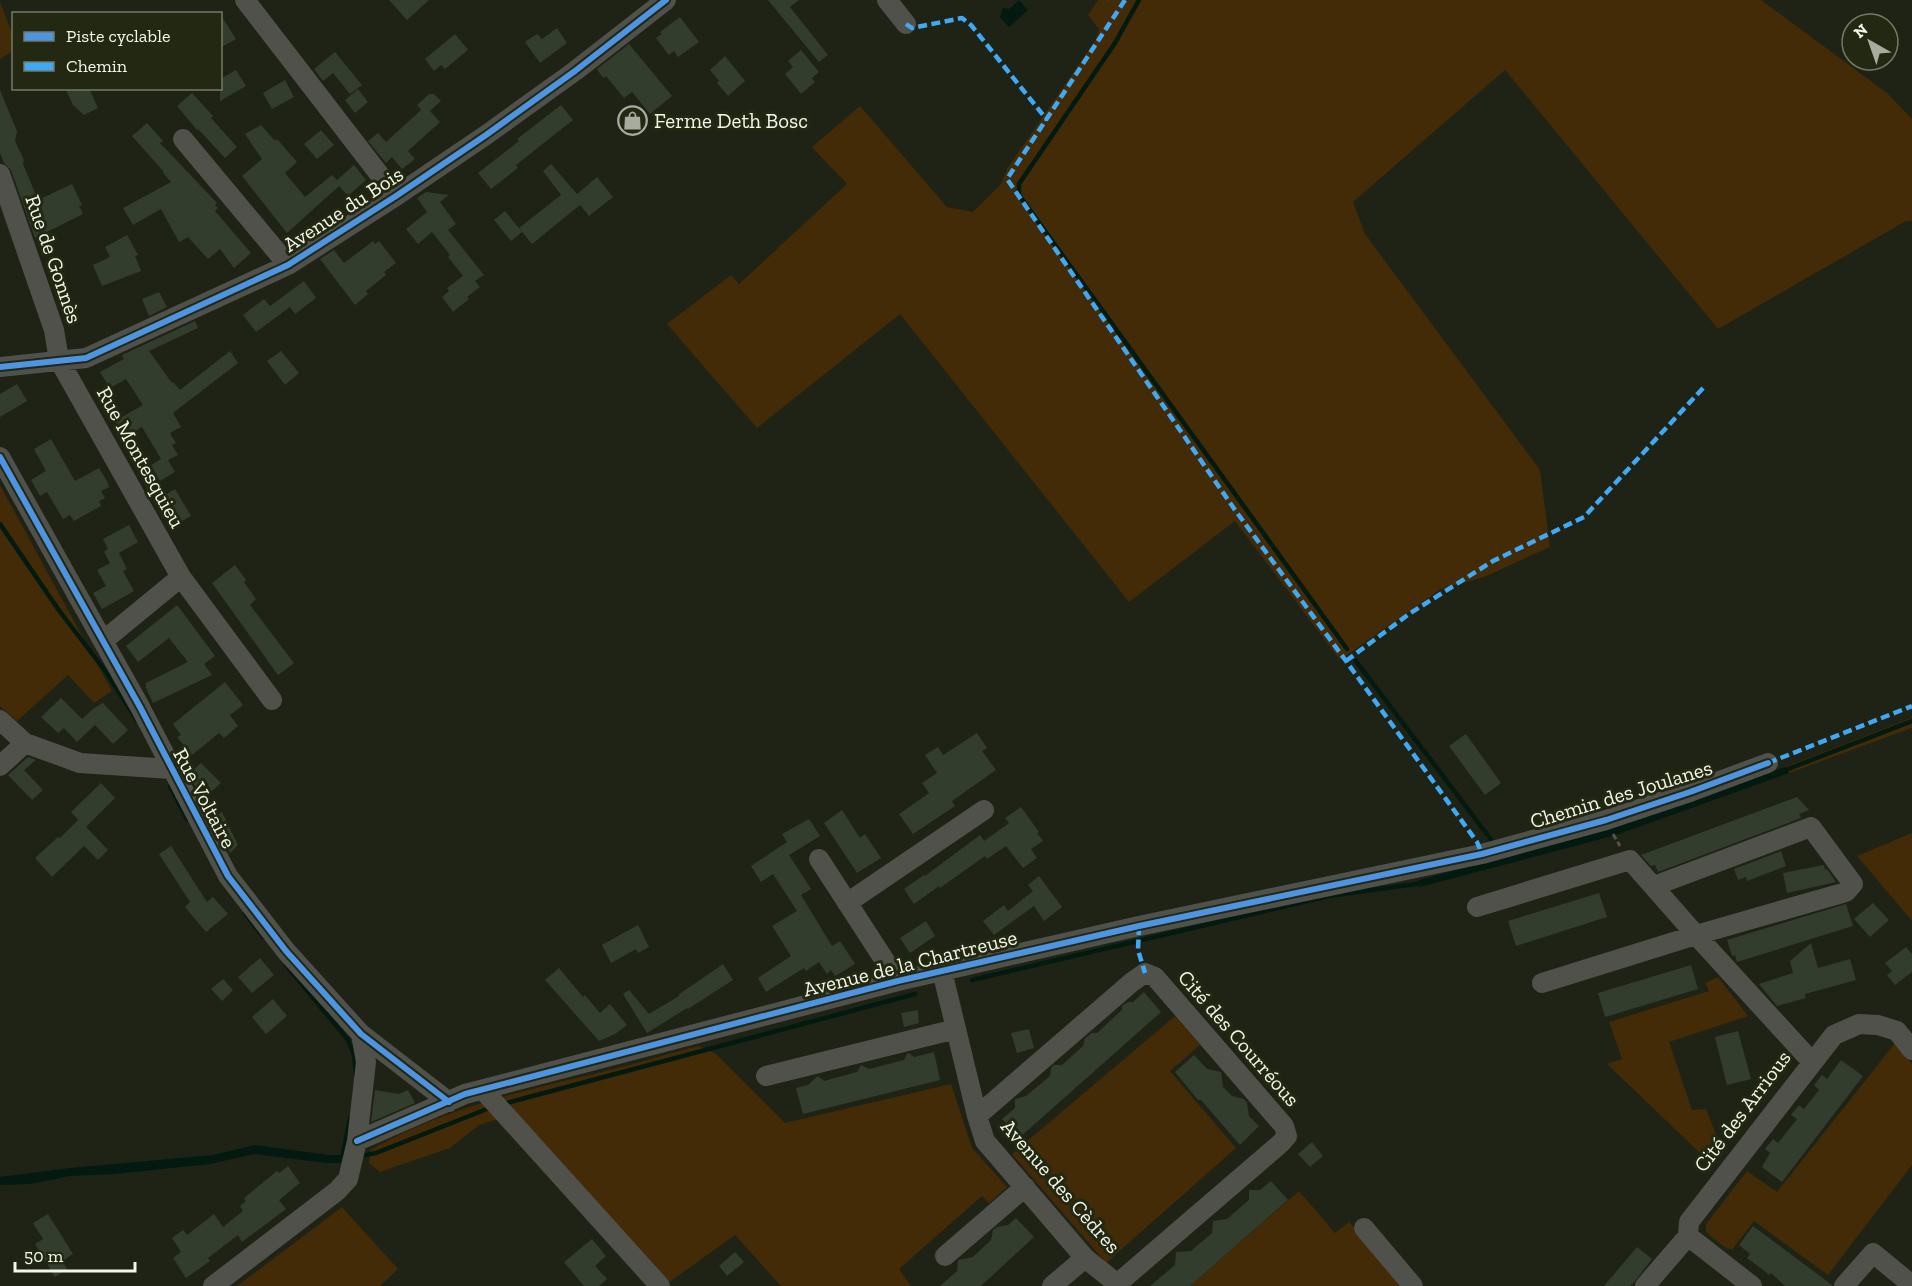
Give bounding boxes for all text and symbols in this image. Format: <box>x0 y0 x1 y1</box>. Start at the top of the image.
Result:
legend <box>12 12 222 90</box>
north arrow <box>1840 12 1900 72</box>
text: N <box>1850 20 1871 42</box>
text: Piste cyclable <box>66 25 170 47</box>
text: Chemin <box>66 55 128 77</box>
shop icon: Ferme Deth Bosc <box>617 104 649 136</box>
place label: Ferme Deth Bosc <box>654 108 808 133</box>
street label: Avenue du Bois <box>278 161 408 257</box>
street label: Rue de Gonnès <box>20 192 88 326</box>
street label: Rue Montesquieu <box>92 382 190 532</box>
street label: Rue Voltaire <box>168 744 242 852</box>
street label: Chemin des Joulanes <box>1527 754 1715 834</box>
street label: Avenue de la Chartreuse <box>800 924 1020 1002</box>
street label: Cité des Courréous <box>1173 965 1305 1111</box>
street label: Cité des Arrious <box>1688 1045 1796 1177</box>
street label: Avenue des Cèdres <box>996 1114 1126 1258</box>
scale bar <box>15 1235 135 1273</box>
text: 50 m <box>24 1245 64 1267</box>

